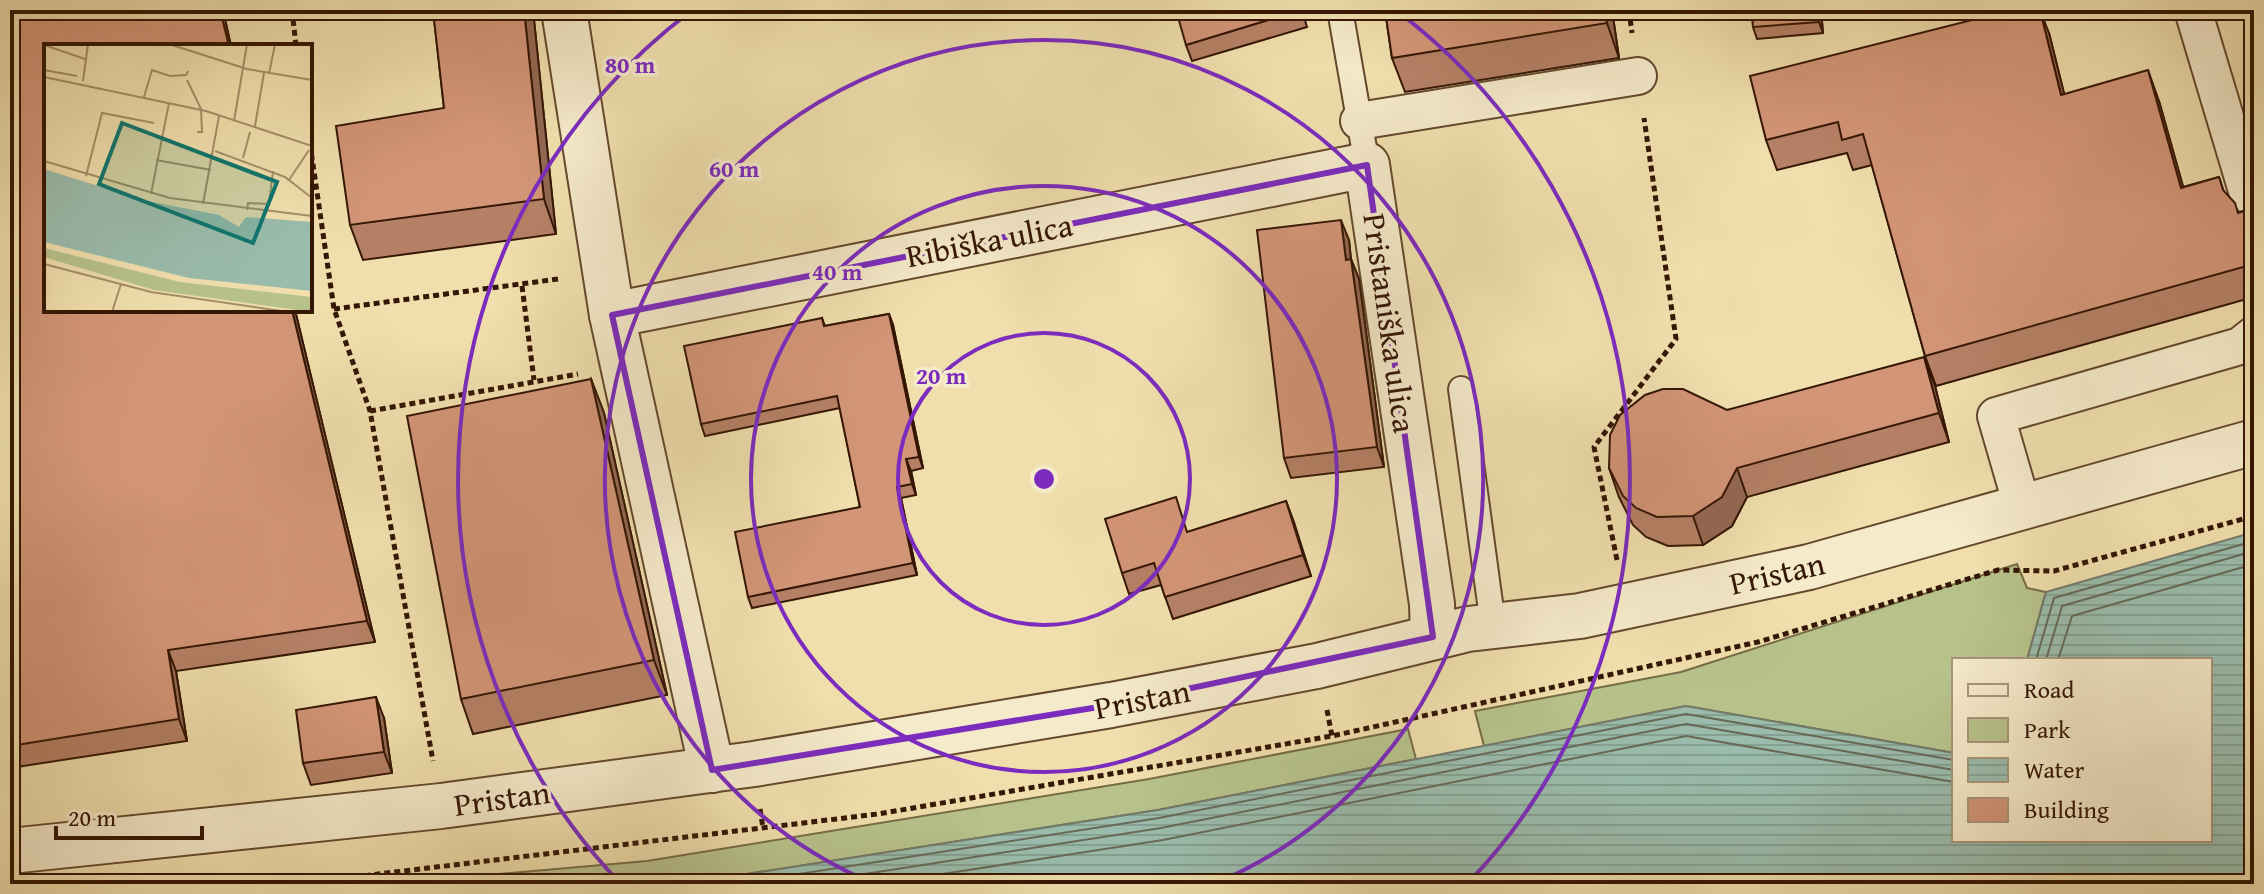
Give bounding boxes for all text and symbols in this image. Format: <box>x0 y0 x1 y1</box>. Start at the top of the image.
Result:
inset map <box>44 44 312 312</box>
text: 80 m <box>605 47 656 82</box>
text: 60 m <box>709 151 760 186</box>
street label: Ribiška ulica <box>902 201 1076 279</box>
street label: Pristaniška ulica <box>1351 210 1429 436</box>
text: 40 m <box>812 254 863 289</box>
text: 20 m <box>916 358 967 393</box>
centre of rings <box>1030 465 1058 493</box>
street label: Pristan <box>1725 539 1829 607</box>
legend <box>1952 658 2212 842</box>
street label: Pristan <box>1090 667 1194 731</box>
text: Road <box>2024 672 2074 707</box>
text: Park <box>2024 712 2071 747</box>
text: Water <box>2024 752 2085 787</box>
street label: Pristan <box>451 768 553 828</box>
scale bar <box>56 790 202 840</box>
text: Building <box>2024 792 2109 827</box>
text: 20 m <box>68 800 116 835</box>

